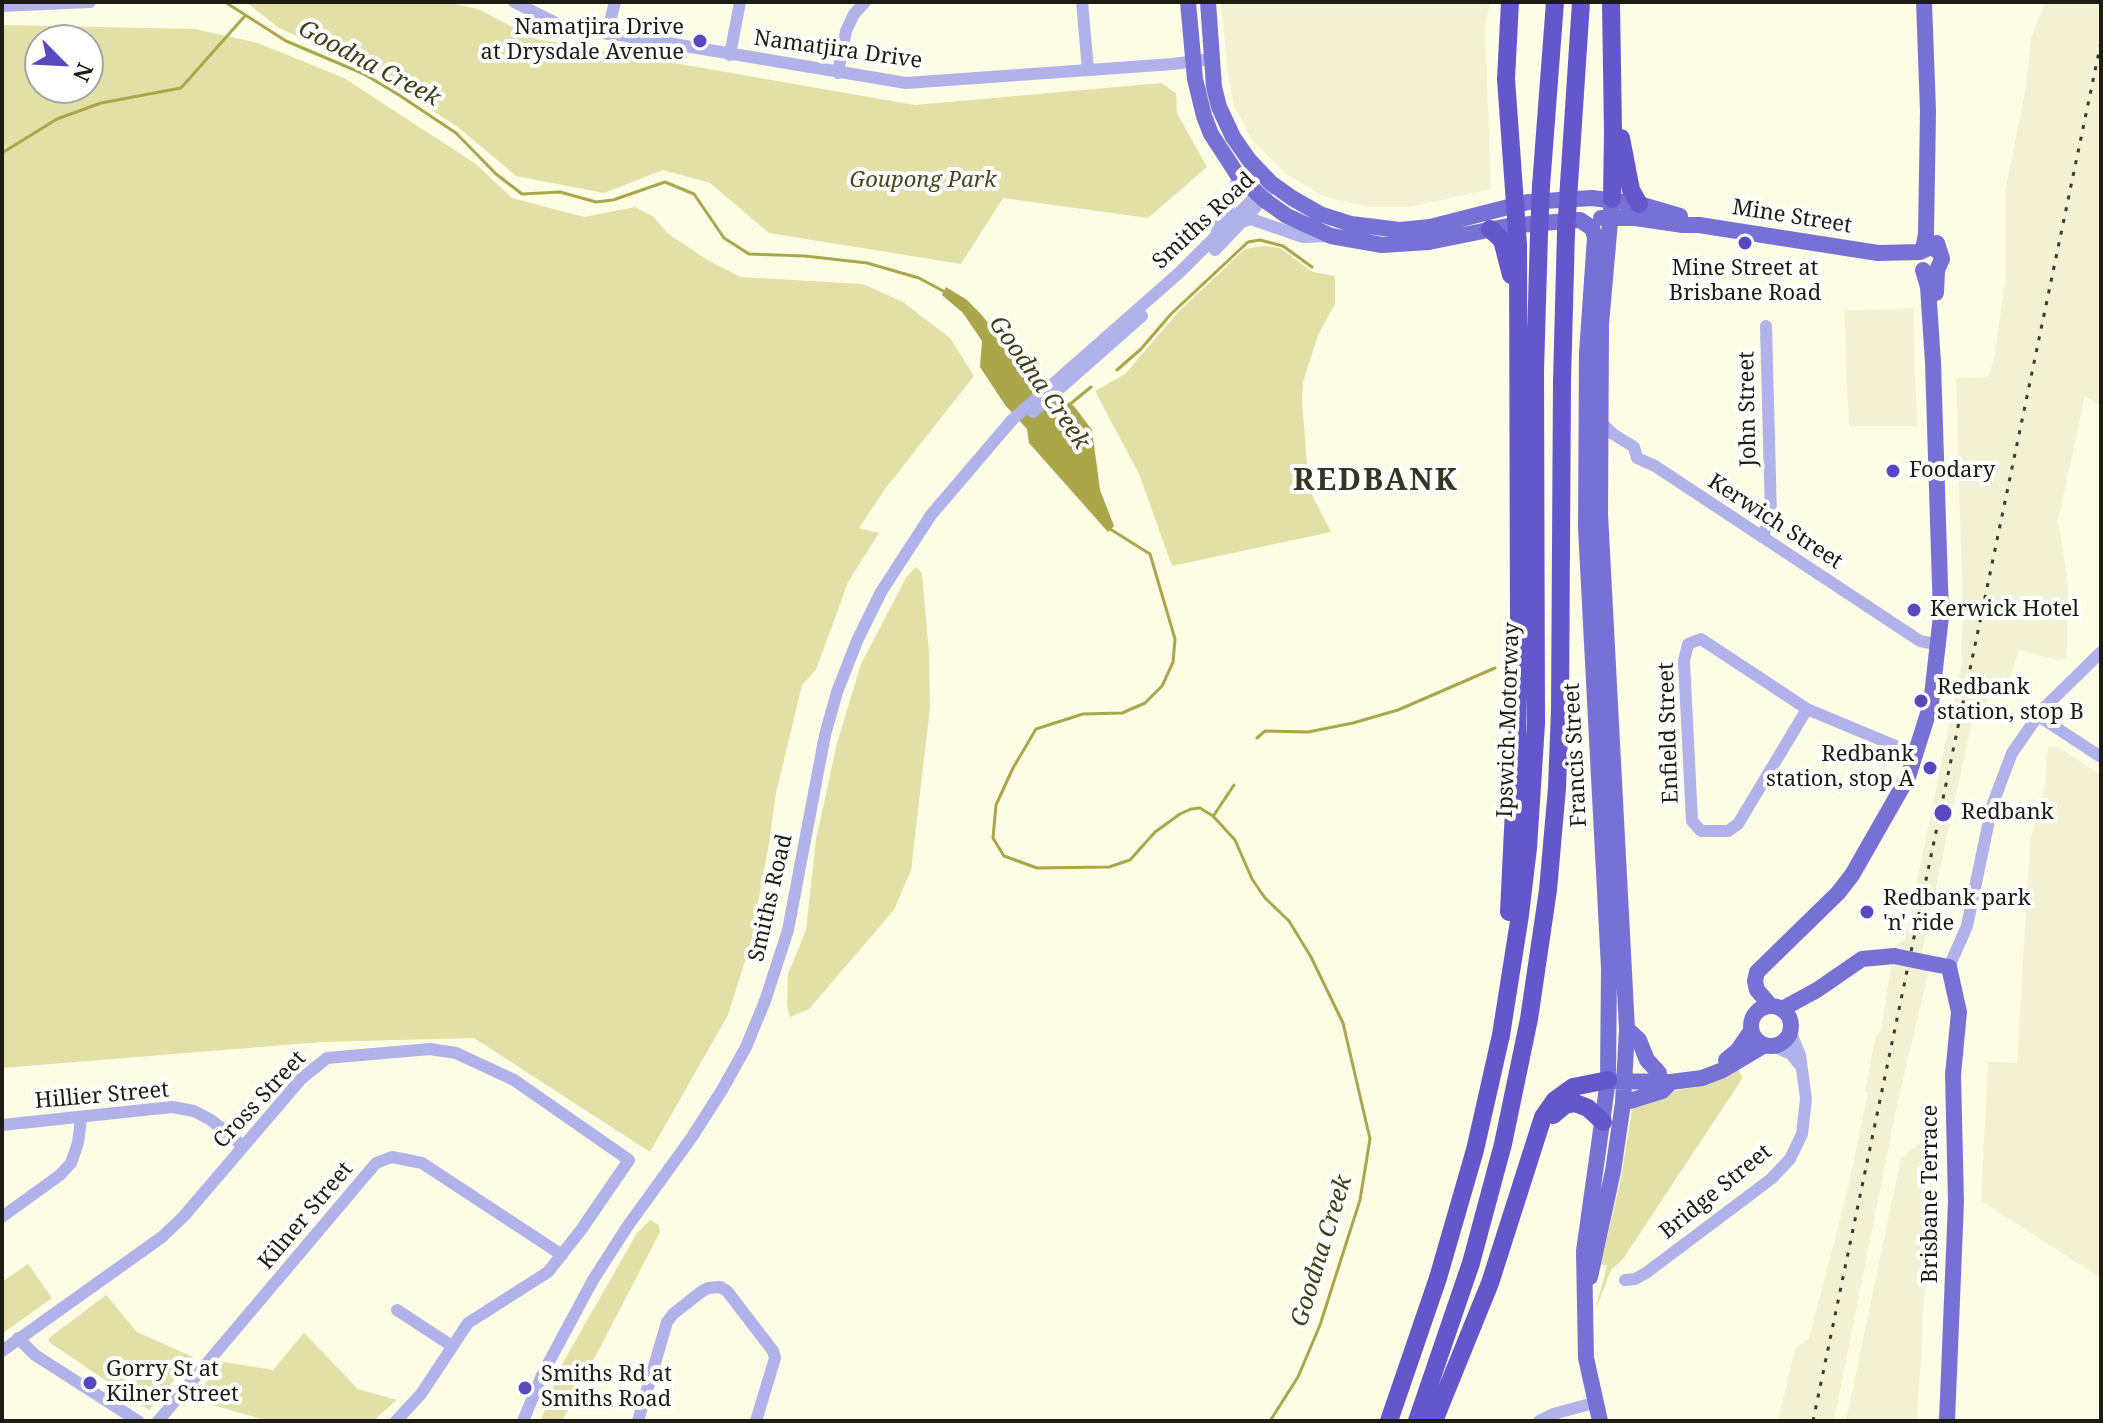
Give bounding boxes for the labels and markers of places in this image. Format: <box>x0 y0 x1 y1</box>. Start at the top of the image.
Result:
place label: Namatjira Drive at Drysdale Avenue <box>481 15 684 66</box>
marker: Namatjira Drive at Drysdale Avenue <box>691 32 709 50</box>
marker: Mine Street at Brisbane Road <box>1736 234 1754 252</box>
place label: Mine Street at Brisbane Road <box>1669 256 1821 308</box>
place label: Foodary <box>1909 458 1995 484</box>
marker: Foodary <box>1884 462 1902 480</box>
place label: Kerwick Hotel <box>1930 597 2079 623</box>
marker: Kerwick Hotel <box>1905 601 1923 619</box>
place label: Redbank station, stop B <box>1937 675 2084 726</box>
marker: Redbank station, stop B <box>1912 692 1930 710</box>
place label: Redbank station, stop A <box>1766 742 1914 794</box>
marker: Redbank station, stop A <box>1921 759 1939 777</box>
place label: Redbank <box>1961 800 2054 826</box>
marker: Redbank <box>1932 802 1954 824</box>
place label: Redbank park 'n' ride <box>1883 886 2031 938</box>
marker: Redbank park 'n' ride <box>1858 903 1876 921</box>
place label: Gorry St at Kilner Street <box>106 1357 239 1408</box>
place label: Smiths Rd at Smiths Road <box>541 1362 672 1414</box>
marker: Gorry St at Kilner Street <box>81 1374 99 1392</box>
marker: Smiths Rd at Smiths Road <box>516 1379 534 1397</box>

